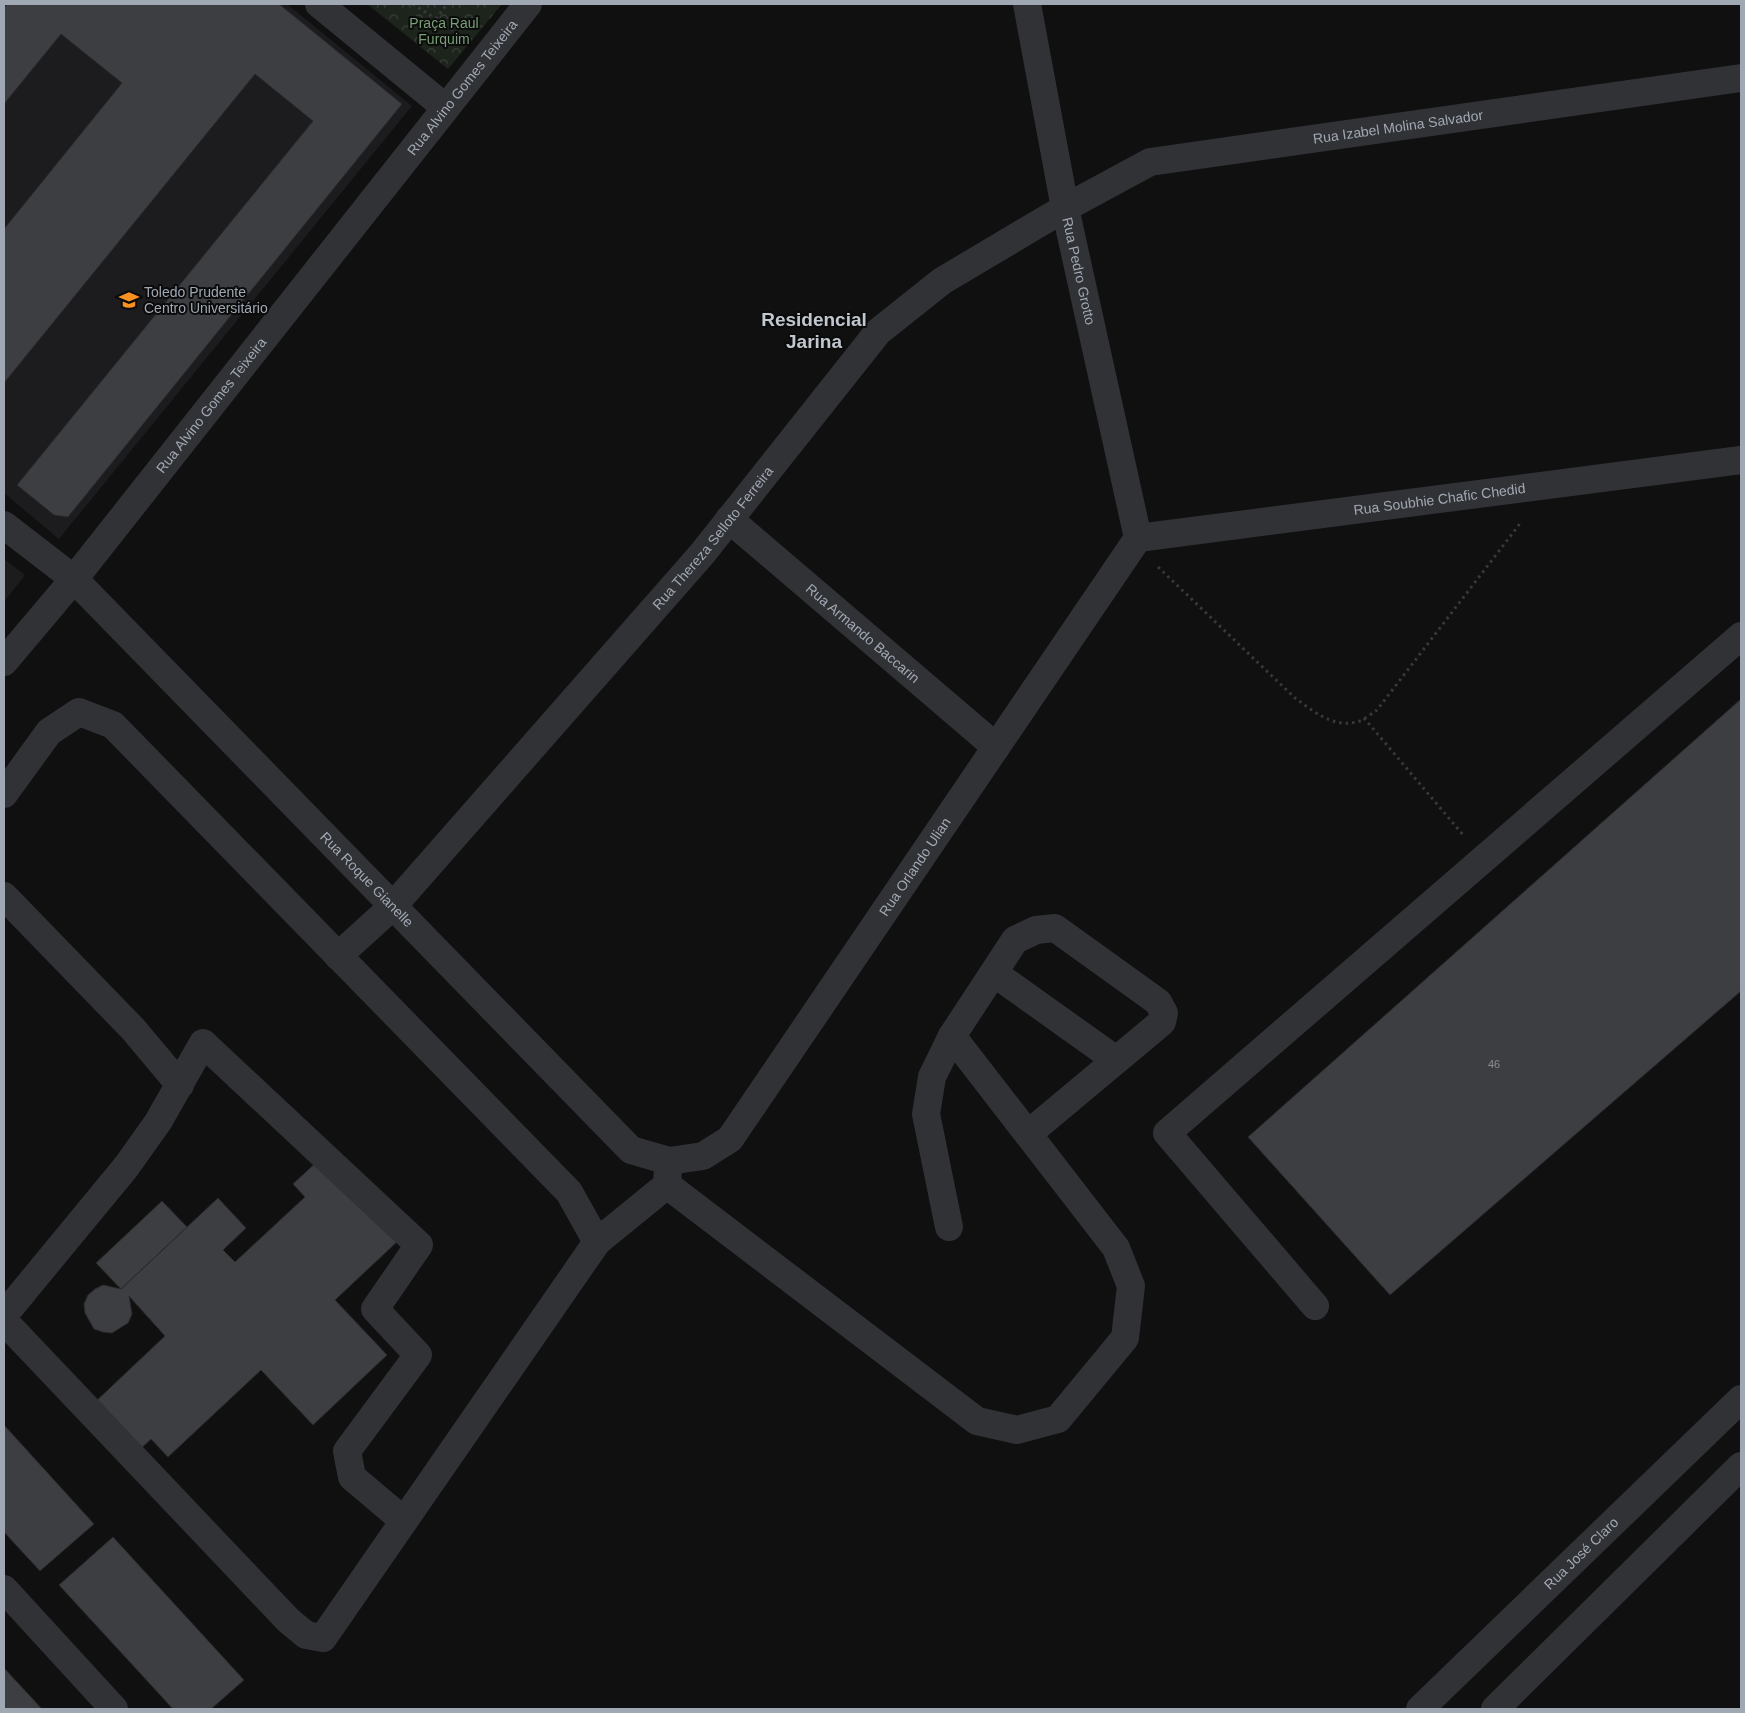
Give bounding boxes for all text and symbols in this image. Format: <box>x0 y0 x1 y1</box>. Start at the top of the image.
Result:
park label: Praça Raul Furquim <box>409 15 479 47</box>
street label: Rua Alvino Gomes Teixeira <box>404 16 521 158</box>
street label: Rua Izabel Molina Salvador <box>1312 107 1484 147</box>
street label: Rua Pedro Grotto <box>1059 216 1099 327</box>
place label: Toledo Prudente Centro Universitário <box>144 284 268 316</box>
school or university icon: Toledo Prudente Centro Universitário <box>118 289 140 311</box>
district label: Residencial Jarina <box>761 309 867 352</box>
street label: Rua Alvino Gomes Teixeira <box>153 334 270 476</box>
street label: Rua Thereza Selloto Ferreira <box>649 463 776 613</box>
street label: Rua Soubhie Chafic Chedid <box>1353 480 1526 518</box>
street label: Rua Armando Baccarin <box>803 580 923 686</box>
street label: Rua Orlando Ulian <box>876 815 954 919</box>
street label: Rua Roque Gianelle <box>317 829 417 930</box>
house number: 46 <box>1488 1058 1500 1070</box>
street label: Rua José Claro <box>1541 1514 1622 1593</box>

